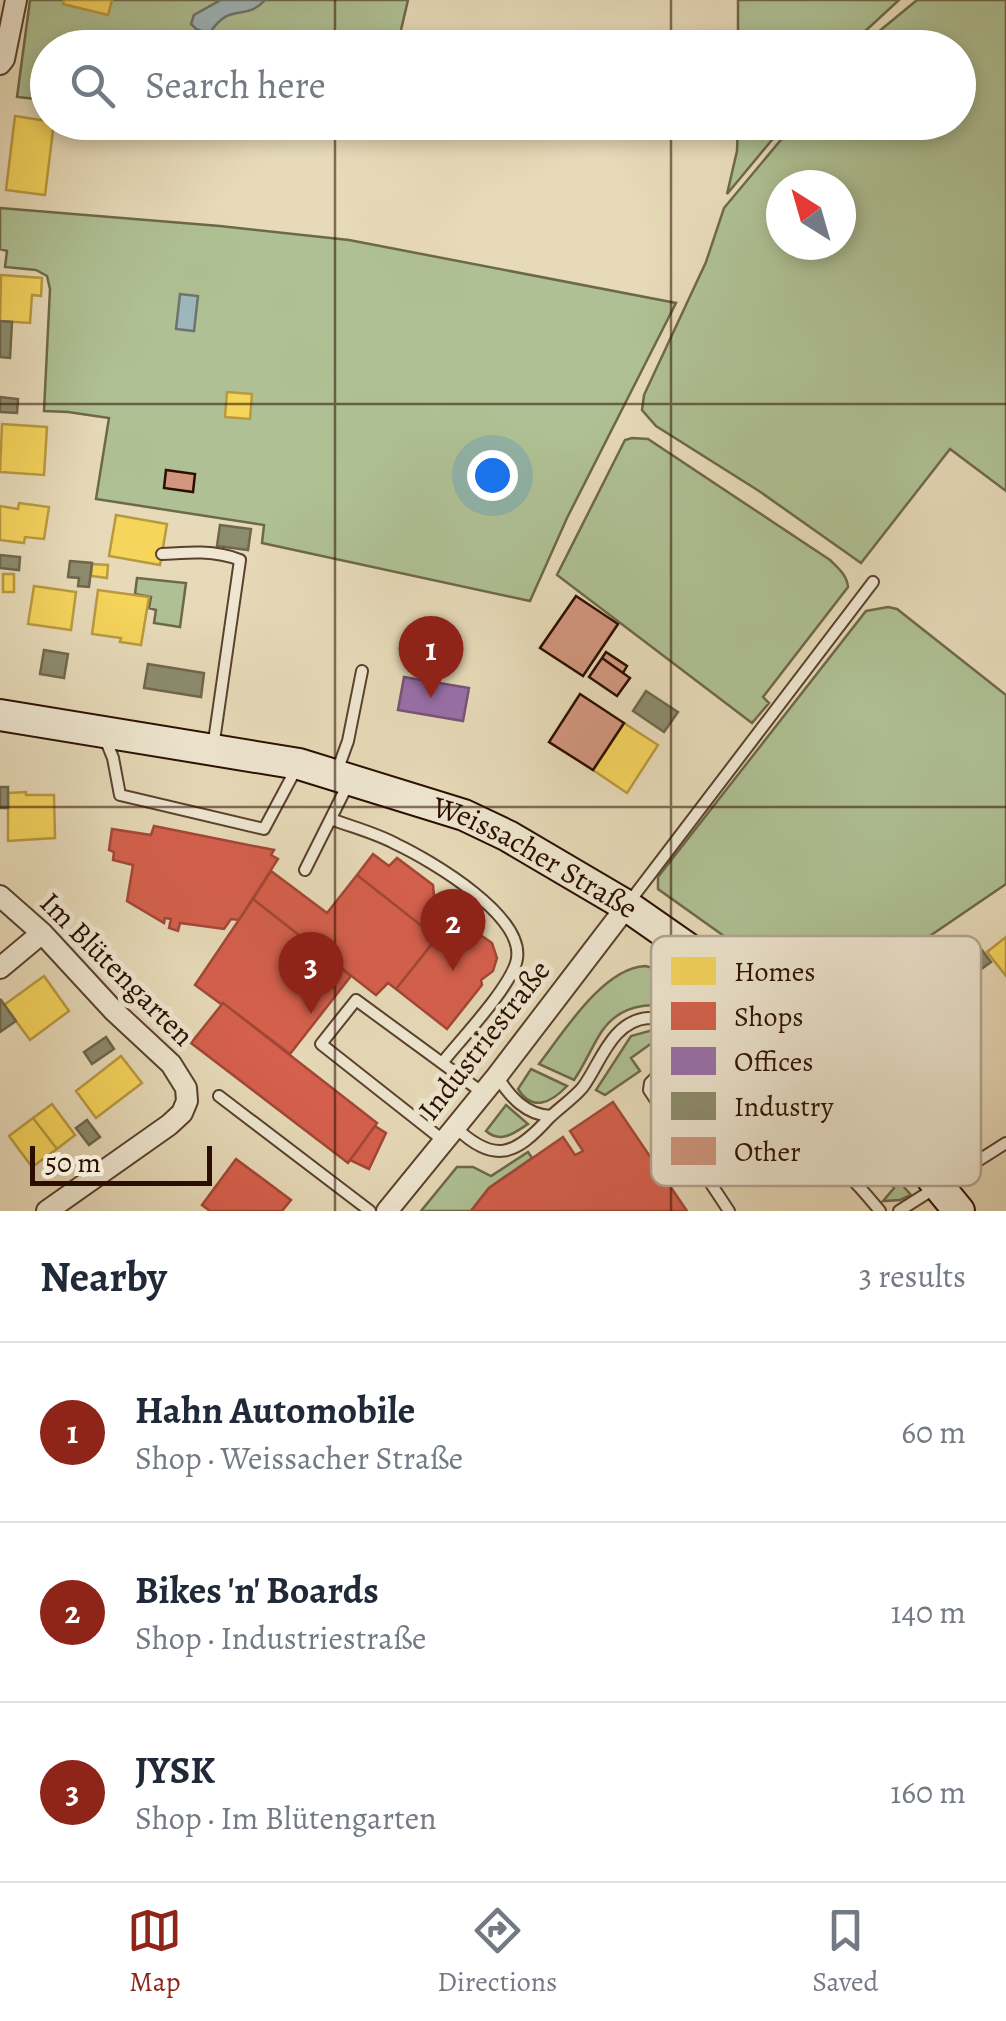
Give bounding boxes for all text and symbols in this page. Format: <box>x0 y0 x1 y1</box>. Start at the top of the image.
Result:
search box <box>30 30 976 140</box>
icon: search <box>65 58 120 113</box>
text: Search here <box>145 59 326 111</box>
north arrow <box>766 170 856 260</box>
your location <box>467 450 518 501</box>
pin: 1 <box>398 616 464 698</box>
street label: Weissacher Straße <box>427 786 646 928</box>
street label: Im Blütengarten <box>31 883 203 1055</box>
pin: 2 <box>420 888 486 971</box>
pin: 3 <box>278 932 344 1014</box>
legend <box>651 936 981 1186</box>
street label: Industriestraße <box>409 952 559 1128</box>
text: Homes <box>734 953 816 991</box>
text: Shops <box>734 998 804 1036</box>
text: Offices <box>734 1043 813 1081</box>
text: Industry <box>734 1088 834 1126</box>
text: Other <box>734 1133 801 1171</box>
scale bar <box>30 1141 212 1186</box>
text: 50 m <box>45 1144 101 1182</box>
text: Nearby <box>40 1248 167 1305</box>
text: 3 results <box>859 1254 966 1298</box>
text: Hahn Automobile <box>135 1384 415 1436</box>
text: 1 <box>67 1410 78 1454</box>
text: 60 m <box>901 1410 966 1454</box>
text: Shop · Weissacher Straße <box>135 1436 463 1480</box>
text: Bikes 'n' Boards <box>135 1564 379 1616</box>
text: 2 <box>65 1590 80 1634</box>
text: 140 m <box>891 1590 966 1634</box>
text: Shop · Industriestraße <box>135 1616 426 1660</box>
text: JYSK <box>135 1744 215 1796</box>
text: 3 <box>66 1770 79 1814</box>
text: 160 m <box>890 1770 966 1814</box>
text: Shop · Im Blütengarten <box>135 1796 437 1840</box>
tab: Map <box>127 1903 182 2001</box>
tab: Directions <box>437 1903 557 2001</box>
tab: Saved <box>812 1903 879 2001</box>

